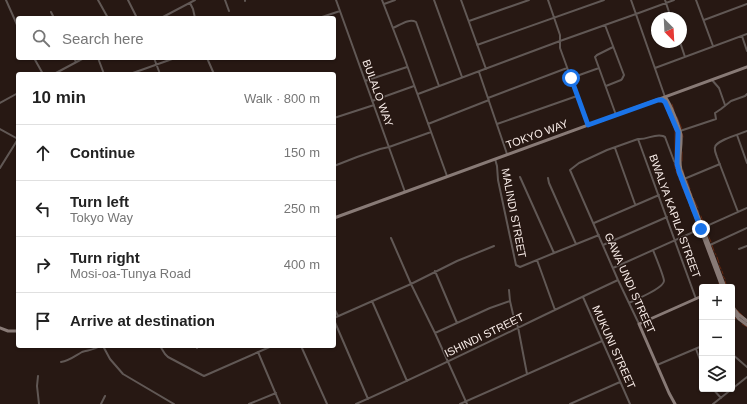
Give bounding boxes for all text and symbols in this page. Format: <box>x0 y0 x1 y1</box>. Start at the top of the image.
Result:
north arrow <box>651 12 687 48</box>
search box <box>16 16 336 60</box>
icon: search <box>30 27 52 49</box>
text: Search here <box>62 30 144 47</box>
street label: BULALO WAY <box>360 58 396 129</box>
route start <box>562 69 580 87</box>
text: 10 min <box>32 88 86 107</box>
text: Walk · 800 m <box>244 91 320 106</box>
street label: TOKYO WAY <box>504 117 570 151</box>
icon: ahead <box>32 142 54 164</box>
text: Continue <box>70 144 135 161</box>
text: 150 m <box>284 145 320 160</box>
street label: BWALYA KAPILA STREET <box>647 153 703 280</box>
street label: MALINDI STREET <box>499 167 529 259</box>
text: Turn left <box>70 193 129 210</box>
icon: left <box>32 198 54 220</box>
text: 250 m <box>284 201 320 216</box>
text: Tokyo Way <box>70 210 133 225</box>
route end <box>692 220 710 238</box>
street label: GAWA UNDI STREET <box>602 231 658 335</box>
text: Turn right <box>70 249 140 266</box>
icon: right <box>32 254 54 276</box>
text: 400 m <box>284 257 320 272</box>
text: Mosi-oa-Tunya Road <box>70 266 191 281</box>
map controls <box>699 284 735 392</box>
button: + <box>699 284 735 320</box>
street label: MUKUNI STREET <box>590 304 638 391</box>
icon: arrive <box>32 310 54 332</box>
street label: ISHINDI STREET <box>442 310 526 359</box>
text: Arrive at destination <box>70 312 215 329</box>
button: − <box>699 320 735 356</box>
button: layers <box>699 356 735 392</box>

